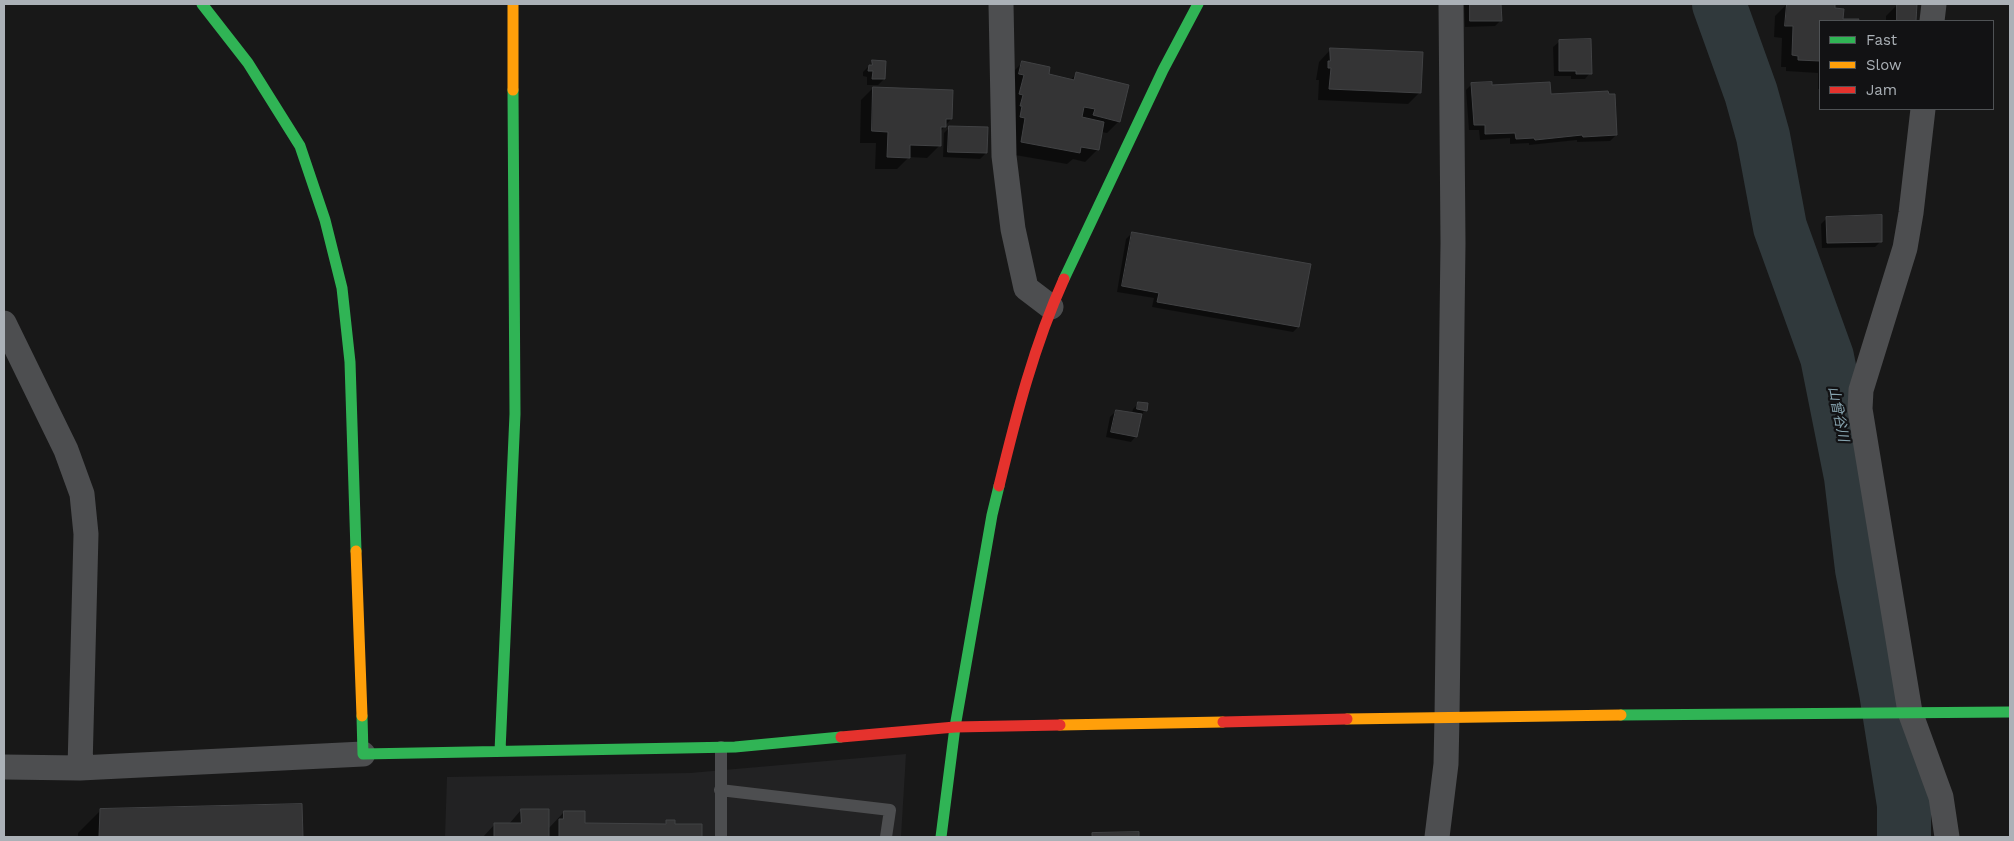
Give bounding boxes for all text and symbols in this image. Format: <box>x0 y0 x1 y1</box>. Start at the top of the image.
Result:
legend <box>1819 20 1994 110</box>
text: Fast <box>1866 31 1897 49</box>
text: Slow <box>1866 56 1902 74</box>
text: Jam <box>1866 81 1897 99</box>
water label: 山曾谷川 <box>1824 385 1852 443</box>

